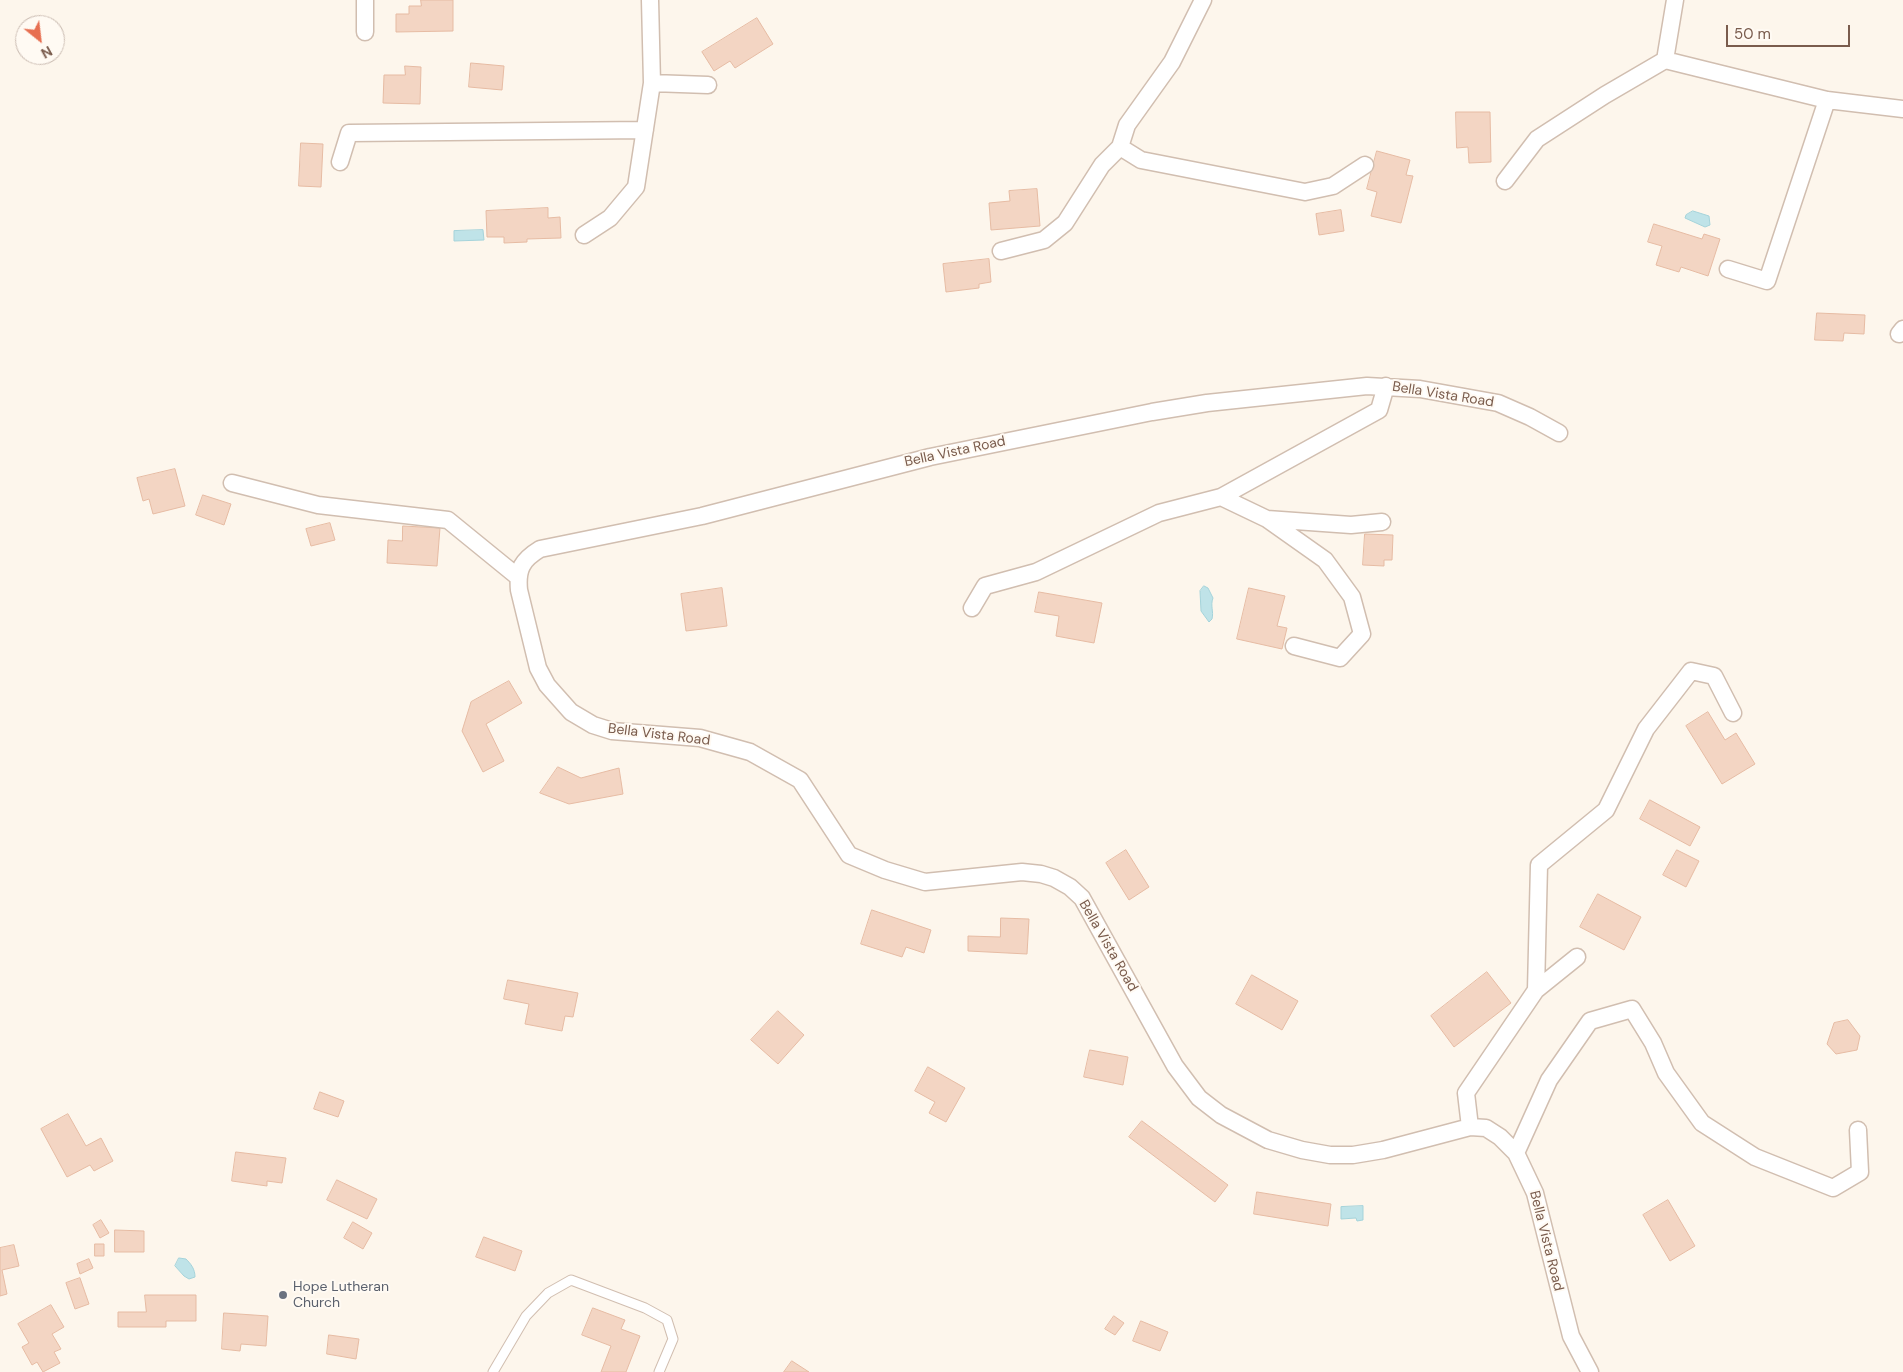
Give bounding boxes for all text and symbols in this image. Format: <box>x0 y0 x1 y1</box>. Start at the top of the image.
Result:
north arrow <box>15 15 65 65</box>
scale bar <box>1728 15 1852 47</box>
text: 50 m <box>1734 24 1771 44</box>
text: N <box>38 42 56 63</box>
street label: Bella Vista Road <box>1391 379 1495 411</box>
street label: Bella Vista Road <box>903 433 1007 471</box>
street label: Bella Vista Road <box>607 720 711 750</box>
street label: Bella Vista Road <box>1075 897 1141 995</box>
street label: Bella Vista Road <box>1525 1189 1567 1293</box>
place label: Hope Lutheran Church <box>293 1279 389 1311</box>
marker: Hope Lutheran Church <box>277 1289 289 1301</box>

